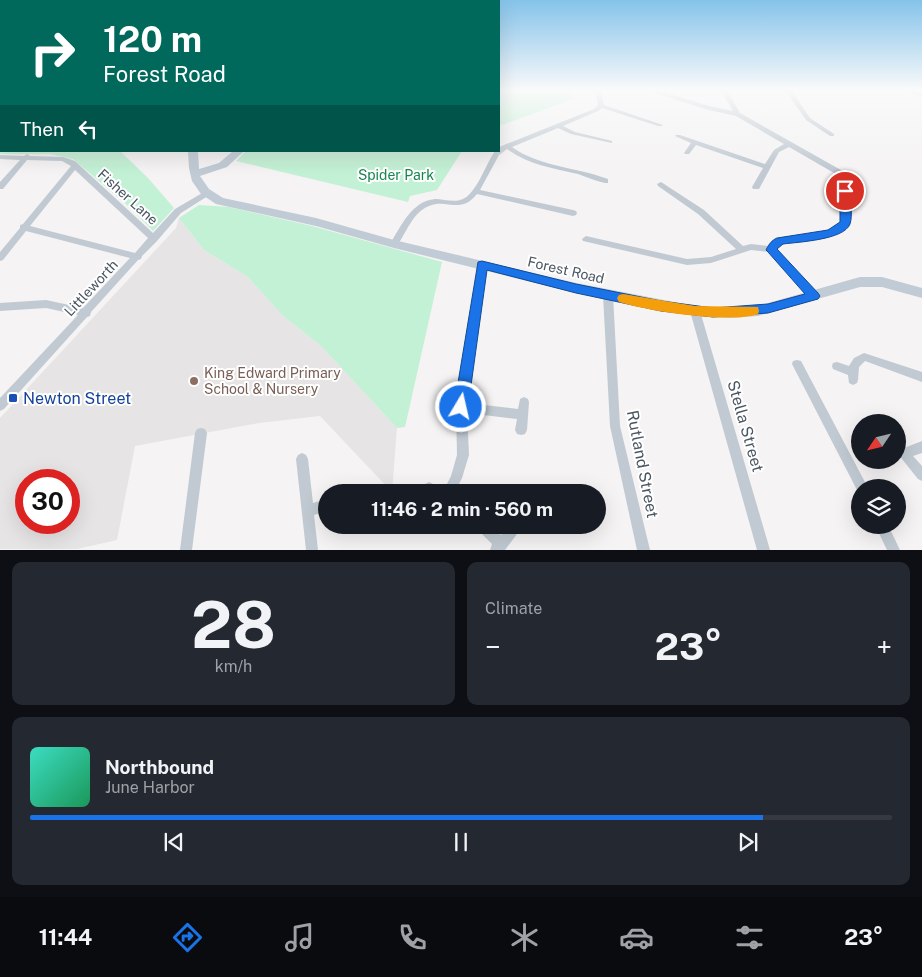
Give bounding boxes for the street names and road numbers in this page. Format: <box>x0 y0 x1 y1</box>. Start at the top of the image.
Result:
street label: Fisher Lane <box>95 166 161 228</box>
street label: Forest Road <box>526 253 606 287</box>
street label: Littleworth <box>61 257 121 319</box>
street label: Stella Street <box>723 378 768 474</box>
street label: Rutland Street <box>623 409 662 520</box>

